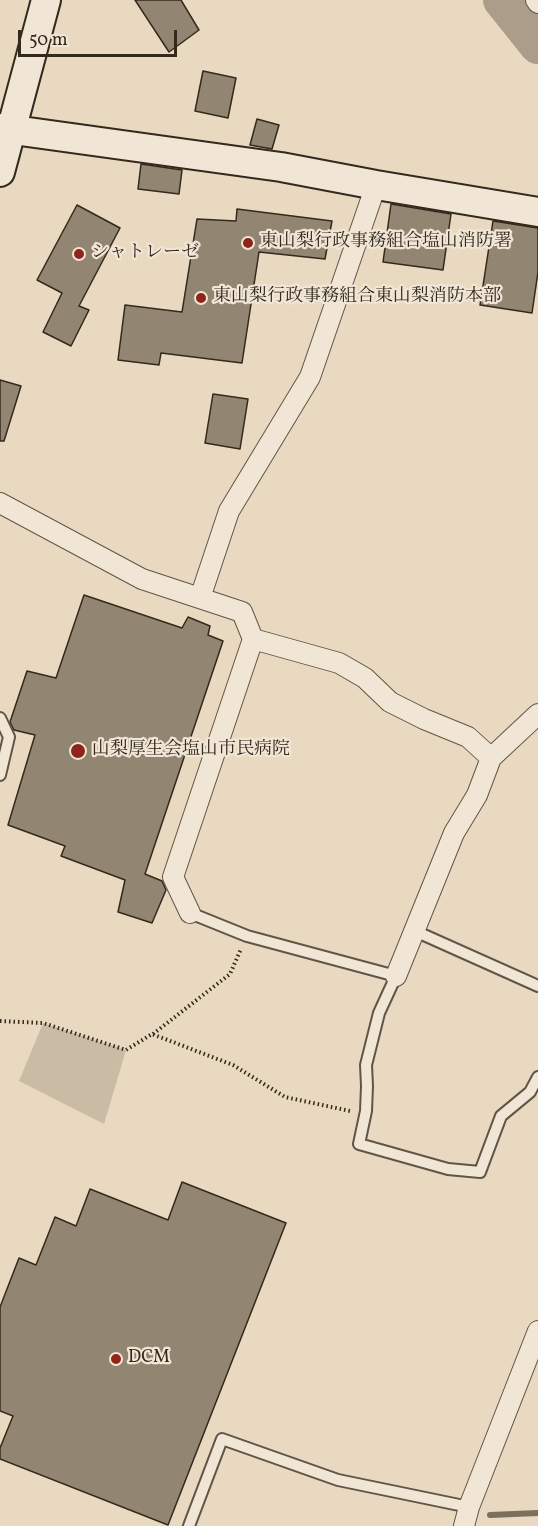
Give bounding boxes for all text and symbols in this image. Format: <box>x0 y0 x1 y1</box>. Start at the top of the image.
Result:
scale bar <box>21 18 180 56</box>
text: 50 m <box>29 28 68 53</box>
place label: 東山梨行政事務組合塩山消防署 <box>260 232 512 254</box>
marker: 東山梨行政事務組合塩山消防署 <box>241 236 255 250</box>
place label: シャトレーゼ <box>91 243 199 265</box>
marker: シャトレーゼ <box>72 247 86 261</box>
place label: 東山梨行政事務組合東山梨消防本部 <box>213 287 501 309</box>
marker: 東山梨行政事務組合東山梨消防本部 <box>194 291 208 305</box>
place label: 山梨厚生会塩山市民病院 <box>92 740 290 762</box>
marker: 山梨厚生会塩山市民病院 <box>69 742 87 760</box>
place label: DCM <box>128 1348 170 1370</box>
marker: DCM <box>109 1352 123 1366</box>

